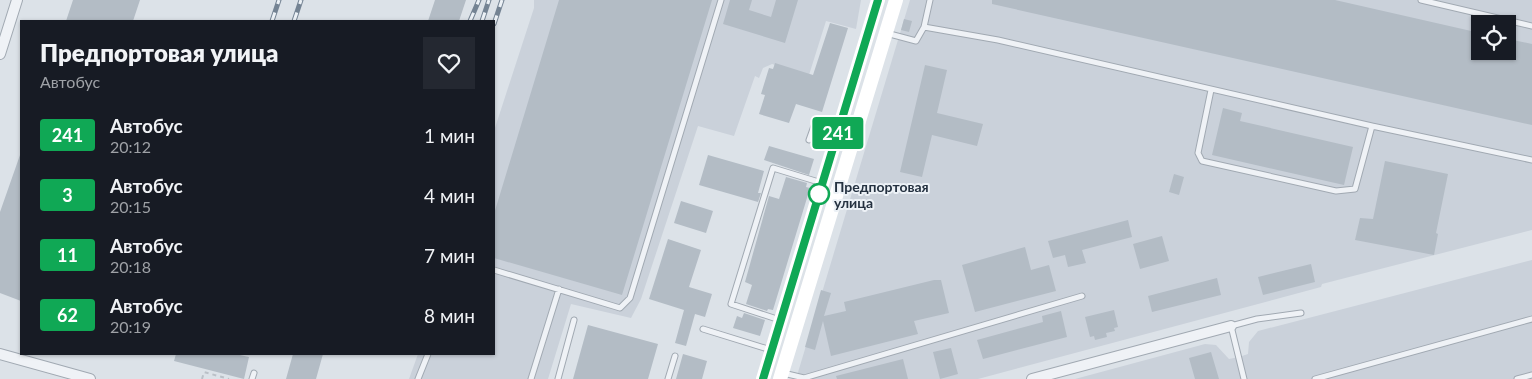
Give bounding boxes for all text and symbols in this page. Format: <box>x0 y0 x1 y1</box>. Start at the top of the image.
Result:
map controls <box>1471 15 1516 60</box>
button: locate <box>1471 15 1516 60</box>
button: heart <box>423 37 475 89</box>
text: Предпортовая улица <box>40 38 279 67</box>
text: Автобус <box>40 72 100 91</box>
text: Автобус <box>110 114 183 137</box>
line badge: 241 <box>809 117 867 149</box>
text: 241 <box>822 122 854 144</box>
text: 241 <box>52 124 83 146</box>
text: 1 мин <box>424 124 475 147</box>
text: 20:12 <box>110 137 151 156</box>
text: Автобус <box>110 174 183 197</box>
place label: Предпортовая улица <box>834 178 929 211</box>
marker: Предпортовая улица <box>808 183 830 205</box>
text: 3 <box>62 184 73 206</box>
text: 4 мин <box>424 184 475 207</box>
text: 20:15 <box>110 197 151 216</box>
text: Автобус <box>110 234 183 257</box>
text: 11 <box>57 244 78 266</box>
text: 7 мин <box>424 244 475 267</box>
text: 20:18 <box>110 257 151 276</box>
text: Автобус <box>110 294 183 317</box>
text: 62 <box>57 304 78 326</box>
text: 8 мин <box>424 304 475 327</box>
text: 20:19 <box>110 317 151 336</box>

